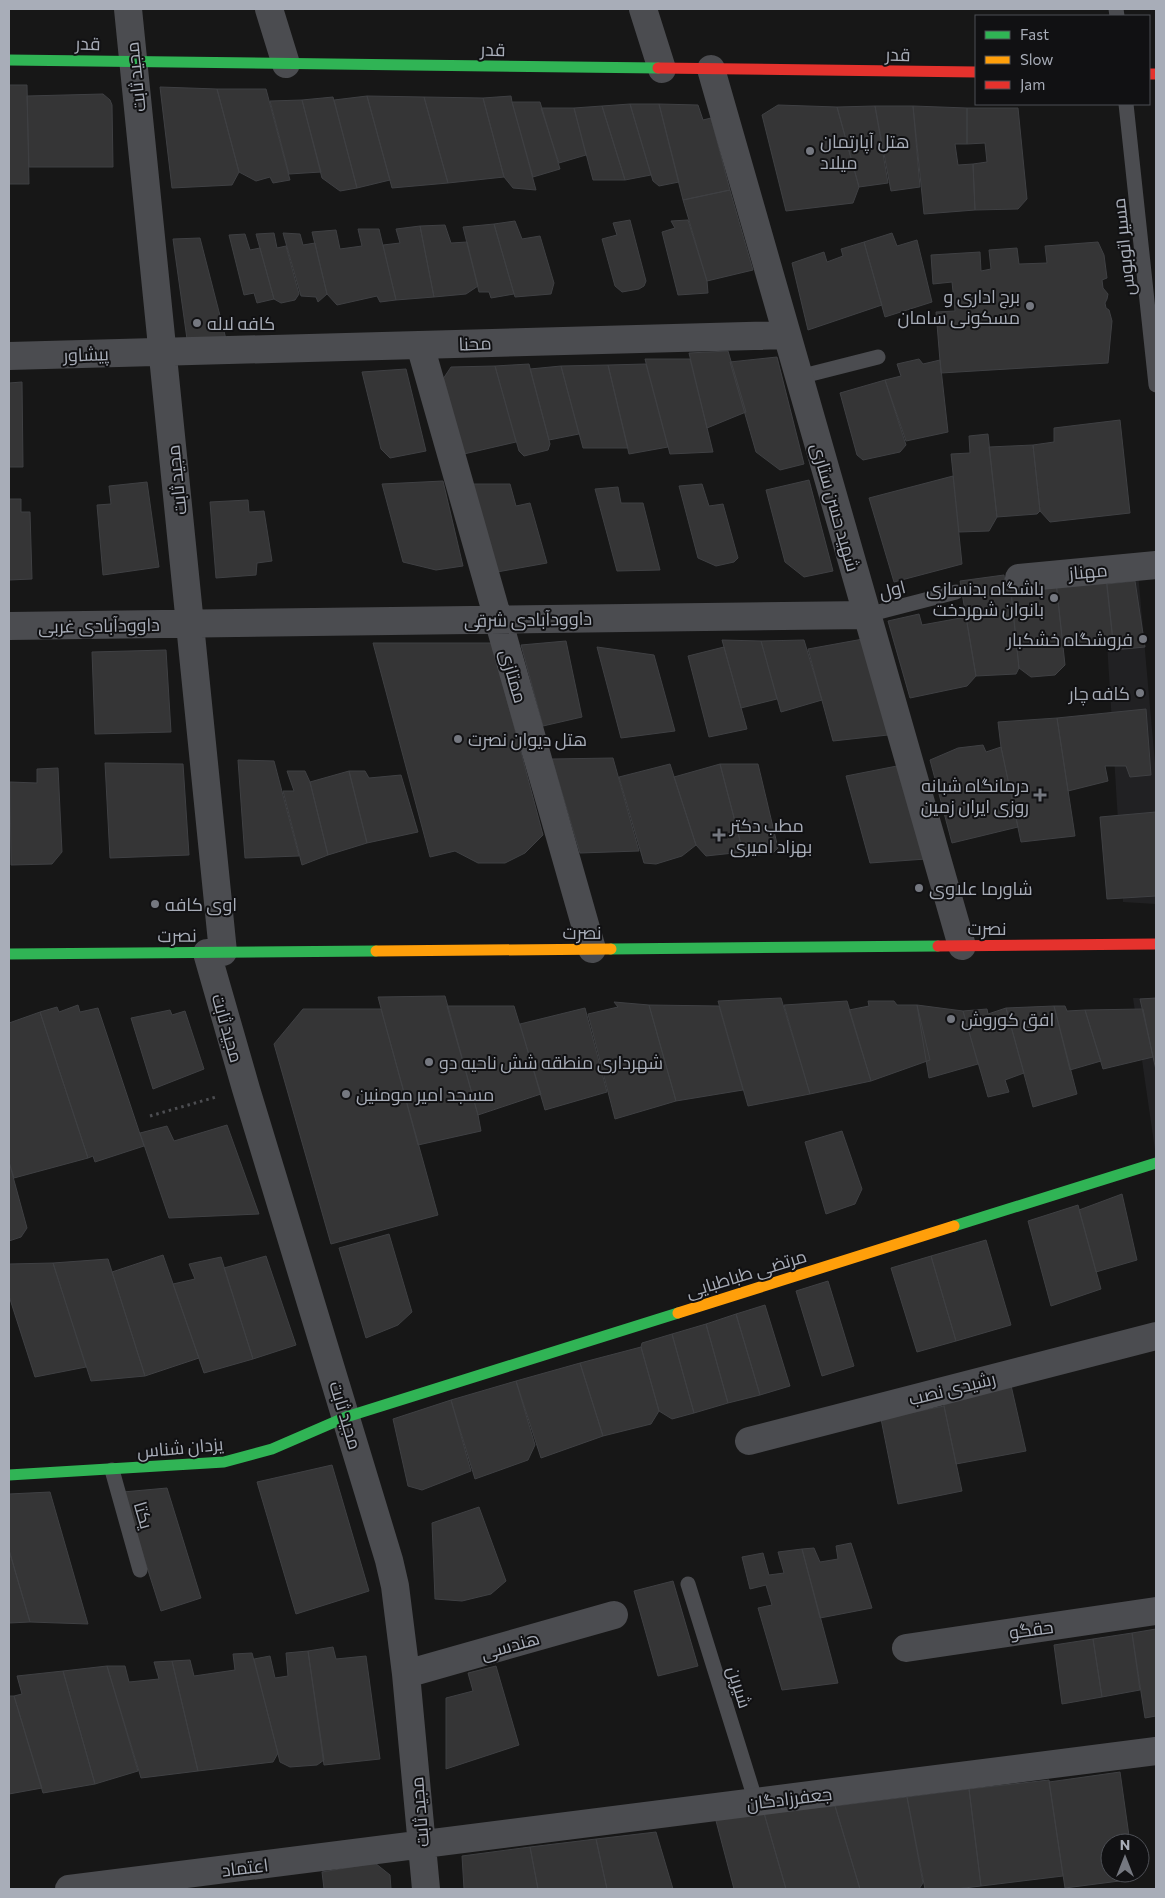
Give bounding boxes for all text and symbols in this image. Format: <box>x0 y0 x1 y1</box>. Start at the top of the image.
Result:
legend <box>975 15 1150 105</box>
text: Fast <box>1020 25 1049 43</box>
street label: قدر <box>74 32 101 55</box>
street label: قدر <box>479 38 506 61</box>
street label: مجید ثابت <box>120 41 150 113</box>
street label: قدر <box>884 43 911 66</box>
text: Slow <box>1020 50 1053 68</box>
text: Jam <box>1020 75 1045 93</box>
place label: هتل آپارتمان میلاد <box>820 130 910 173</box>
marker: هتل آپارتمان میلاد <box>804 145 816 157</box>
street label: مسیر اتوبوس <box>1107 197 1140 297</box>
place label: برج اداری و مسکونی سامان <box>898 285 1020 329</box>
marker: برج اداری و مسکونی سامان <box>1024 300 1036 312</box>
place label: کافه لاله <box>207 312 275 334</box>
marker: کافه لاله <box>191 317 203 329</box>
street label: محنا <box>458 331 492 355</box>
street label: پیشاور <box>62 342 109 368</box>
street label: شهید حسن ستاری <box>806 440 865 574</box>
street label: مجید ثابت <box>161 444 191 516</box>
street label: مهناز <box>1067 558 1108 585</box>
street label: اول <box>876 575 908 604</box>
place label: باشگاه بدنسازی بانوان شهردخت <box>926 577 1044 621</box>
marker: باشگاه بدنسازی بانوان شهردخت <box>1048 592 1060 604</box>
street label: داوودآبادی شرقی <box>464 607 592 632</box>
street label: داوودآبادی غربی <box>38 613 160 638</box>
place label: فروشگاه خشکبار <box>1006 628 1133 651</box>
marker: فروشگاه خشکبار <box>1137 633 1149 645</box>
street label: ممتازی <box>495 646 532 706</box>
place label: کافه چار <box>1068 682 1130 706</box>
marker: کافه چار <box>1134 687 1146 699</box>
place label: هتل دیوان نصرت <box>468 728 587 751</box>
marker: هتل دیوان نصرت <box>452 733 464 745</box>
place label: درمانگاه شبانه روزی ایران زمین <box>921 774 1029 818</box>
marker: درمانگاه شبانه روزی ایران زمین <box>1033 788 1047 802</box>
place label: مطب دکتر بهزاد امیری <box>729 814 812 858</box>
marker: مطب دکتر بهزاد امیری <box>712 828 726 842</box>
place label: شاورما علاوی <box>929 877 1033 900</box>
marker: شاورما علاوی <box>913 882 925 894</box>
place label: اوی کافه <box>165 893 237 916</box>
marker: اوی کافه <box>149 898 161 910</box>
street label: نصرت <box>967 917 1007 940</box>
street label: نصرت <box>562 921 602 944</box>
street label: نصرت <box>157 924 197 947</box>
street label: مجید ثابت <box>208 991 248 1065</box>
place label: افق کوروش <box>961 1008 1054 1032</box>
marker: افق کوروش <box>945 1013 957 1025</box>
place label: شهرداری منطقه شش ناحیه دو <box>439 1051 663 1074</box>
marker: شهرداری منطقه شش ناحیه دو <box>423 1056 435 1068</box>
place label: مسجد امیر مومنین <box>356 1083 494 1106</box>
marker: مسجد امیر مومنین <box>340 1088 352 1100</box>
street label: مرتضی طباطبایی <box>683 1244 809 1303</box>
street label: رشیدی نصب <box>906 1367 998 1410</box>
street label: مجید ثابت <box>325 1378 367 1452</box>
street label: یزدان شناس <box>136 1432 224 1463</box>
street label: یکتا <box>130 1499 158 1531</box>
street label: حقگو <box>1007 1615 1055 1644</box>
street label: هندسی <box>478 1626 542 1665</box>
street label: شیرین <box>722 1663 757 1711</box>
street label: مجید ثابت <box>405 1776 433 1848</box>
street label: جعفرزادگان <box>745 1782 833 1815</box>
north arrow <box>1100 1833 1150 1883</box>
text: N <box>1120 1836 1130 1853</box>
street label: اعتماد <box>220 1853 270 1881</box>

